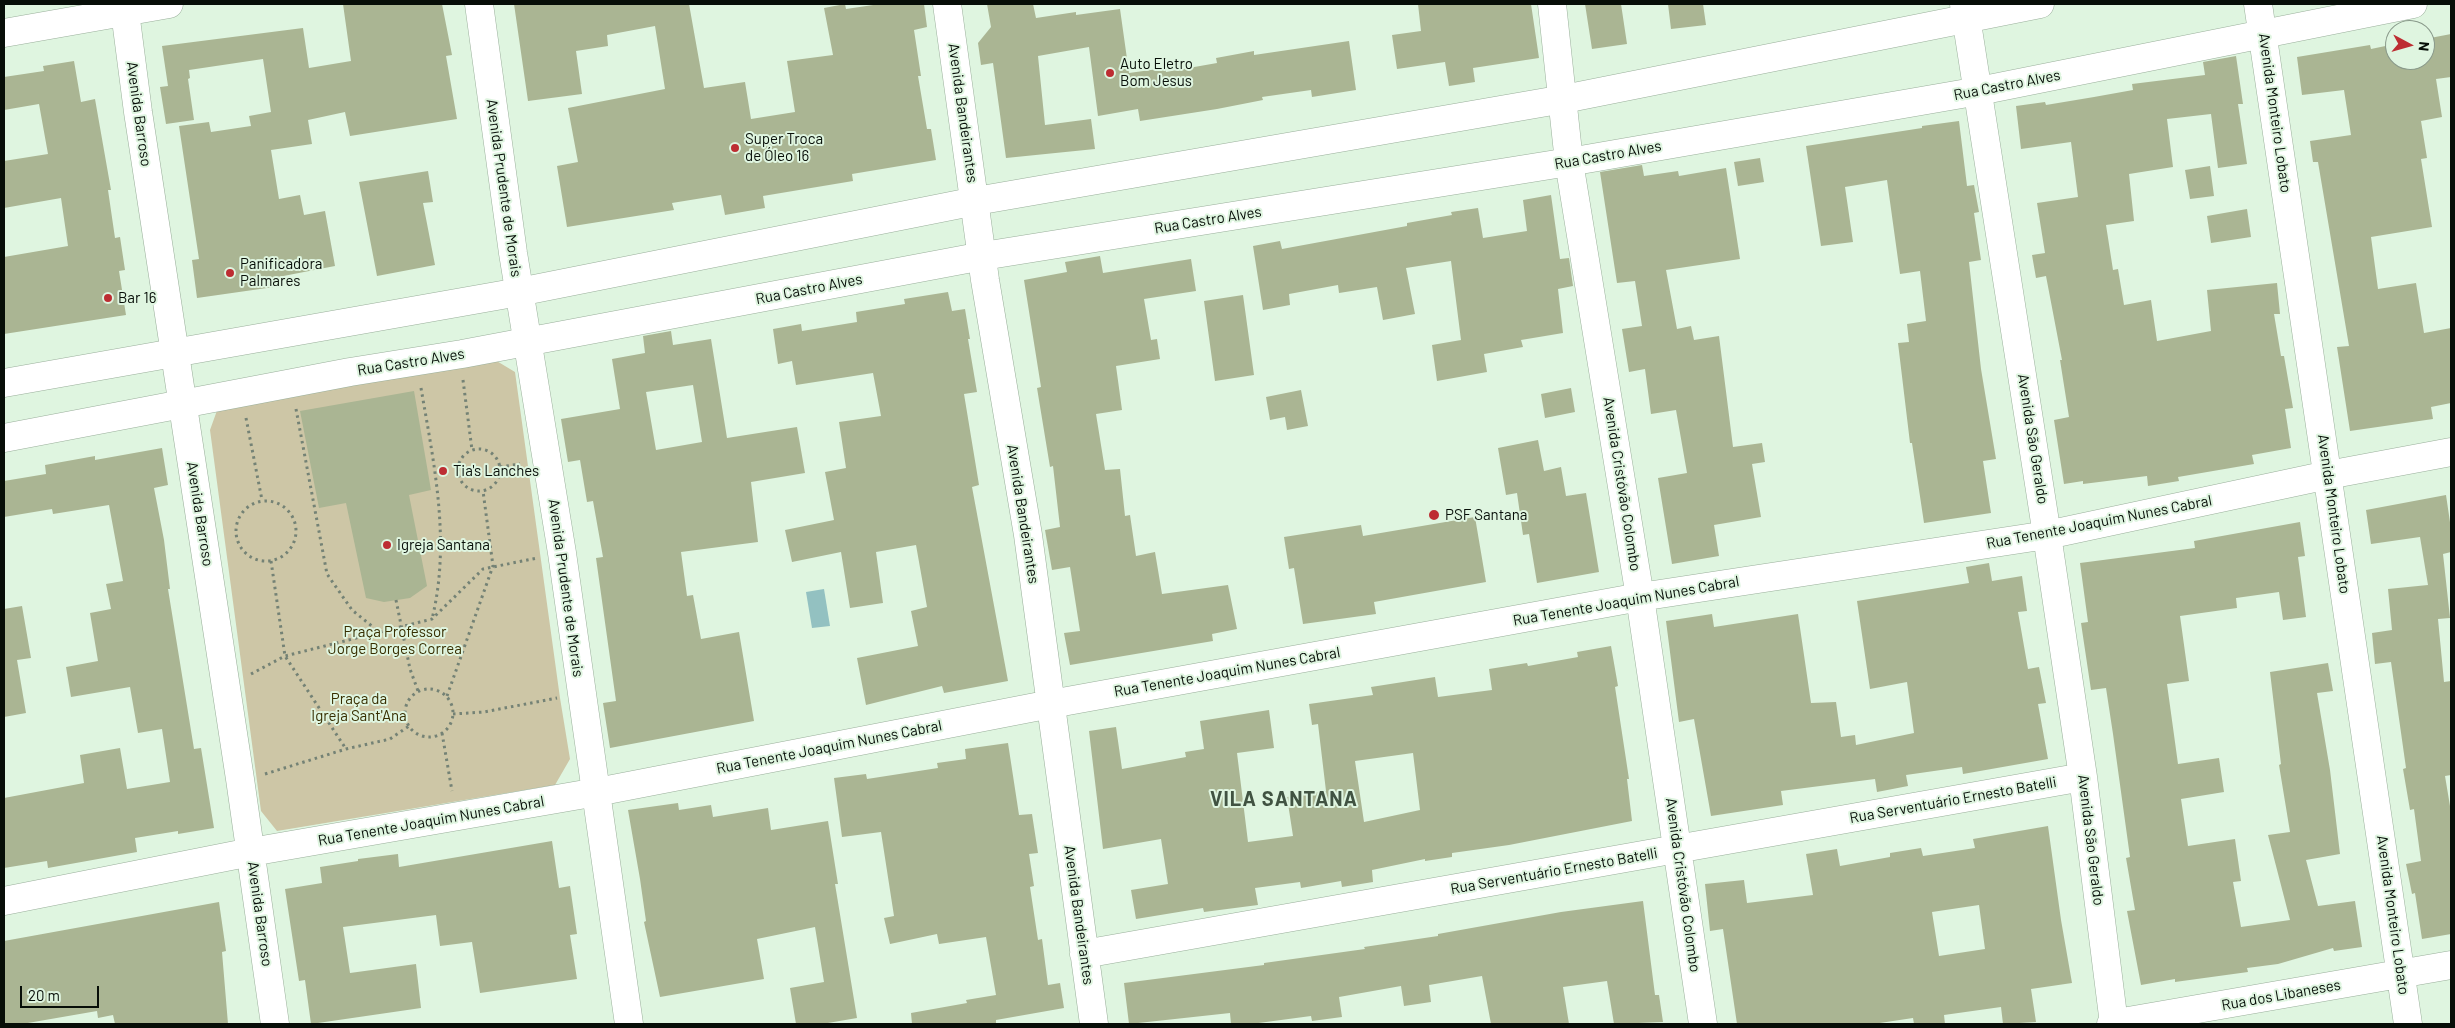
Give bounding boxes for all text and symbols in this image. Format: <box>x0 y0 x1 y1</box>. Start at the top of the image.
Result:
north arrow <box>2385 20 2435 70</box>
street label: Avenida Monteiro Lobato <box>2255 32 2295 194</box>
text: N <box>2415 41 2433 52</box>
street label: Avenida Bandeirantes <box>944 42 982 184</box>
place label: Auto Eletro Bom Jesus <box>1120 55 1193 90</box>
street label: Avenida Barroso <box>123 60 155 168</box>
street label: Rua Castro Alves <box>1952 66 2062 104</box>
marker: Auto Eletro Bom Jesus <box>1104 67 1116 79</box>
street label: Avenida Prudente de Morais <box>483 98 525 278</box>
place label: Super Troca de Óleo 16 <box>745 130 823 165</box>
street label: Rua Castro Alves <box>1553 137 1663 173</box>
marker: Super Troca de Óleo 16 <box>729 142 741 154</box>
street label: Rua Castro Alves <box>1153 203 1263 237</box>
place label: Panificadora Palmares <box>240 255 323 290</box>
marker: Panificadora Palmares <box>224 267 236 279</box>
street label: Rua Castro Alves <box>754 270 864 308</box>
place label: Bar 16 <box>118 289 156 307</box>
marker: Bar 16 <box>102 292 114 304</box>
street label: Rua Castro Alves <box>356 345 466 379</box>
street label: Avenida São Geraldo <box>2014 372 2052 506</box>
street label: Avenida Cristóvão Colombo <box>1599 396 1645 572</box>
street label: Avenida Monteiro Lobato <box>2314 433 2354 595</box>
street label: Avenida Bandeirantes <box>1003 443 1043 585</box>
street label: Avenida Barroso <box>183 460 217 568</box>
place label: Tia's Lanches <box>453 462 539 480</box>
marker: Tia's Lanches <box>437 465 449 477</box>
street label: Rua Tenente Joaquim Nunes Cabral <box>1985 491 2213 553</box>
street label: Avenida Prudente de Morais <box>545 498 587 678</box>
place label: PSF Santana <box>1445 506 1528 524</box>
marker: PSF Santana <box>1427 508 1441 522</box>
place label: Igreja Santana <box>397 536 490 554</box>
marker: Igreja Santana <box>381 539 393 551</box>
street label: Rua Tenente Joaquim Nunes Cabral <box>1512 572 1740 630</box>
park label: Praça Professor Jorge Borges Correa <box>328 623 462 658</box>
street label: Rua Tenente Joaquim Nunes Cabral <box>1113 643 1341 701</box>
park label: Praça da Igreja Sant'Ana <box>311 690 407 725</box>
street label: Rua Tenente Joaquim Nunes Cabral <box>715 716 943 778</box>
street label: Rua Serventuário Ernesto Batelli <box>1848 773 2058 827</box>
street label: Avenida São Geraldo <box>2074 773 2108 907</box>
district label: VILA SANTANA <box>1208 787 1360 811</box>
street label: Rua Tenente Joaquim Nunes Cabral <box>317 792 545 850</box>
street label: Avenida Cristóvão Colombo <box>1662 797 1704 973</box>
street label: Avenida Monteiro Lobato <box>2373 834 2413 996</box>
street label: Avenida Bandeirantes <box>1060 844 1098 986</box>
street label: Rua Serventuário Ernesto Batelli <box>1449 844 1659 898</box>
street label: Avenida Barroso <box>244 860 276 968</box>
scale bar <box>22 976 101 1008</box>
street label: Rua dos Libaneses <box>2220 976 2342 1014</box>
text: 20 m <box>28 986 60 1004</box>

